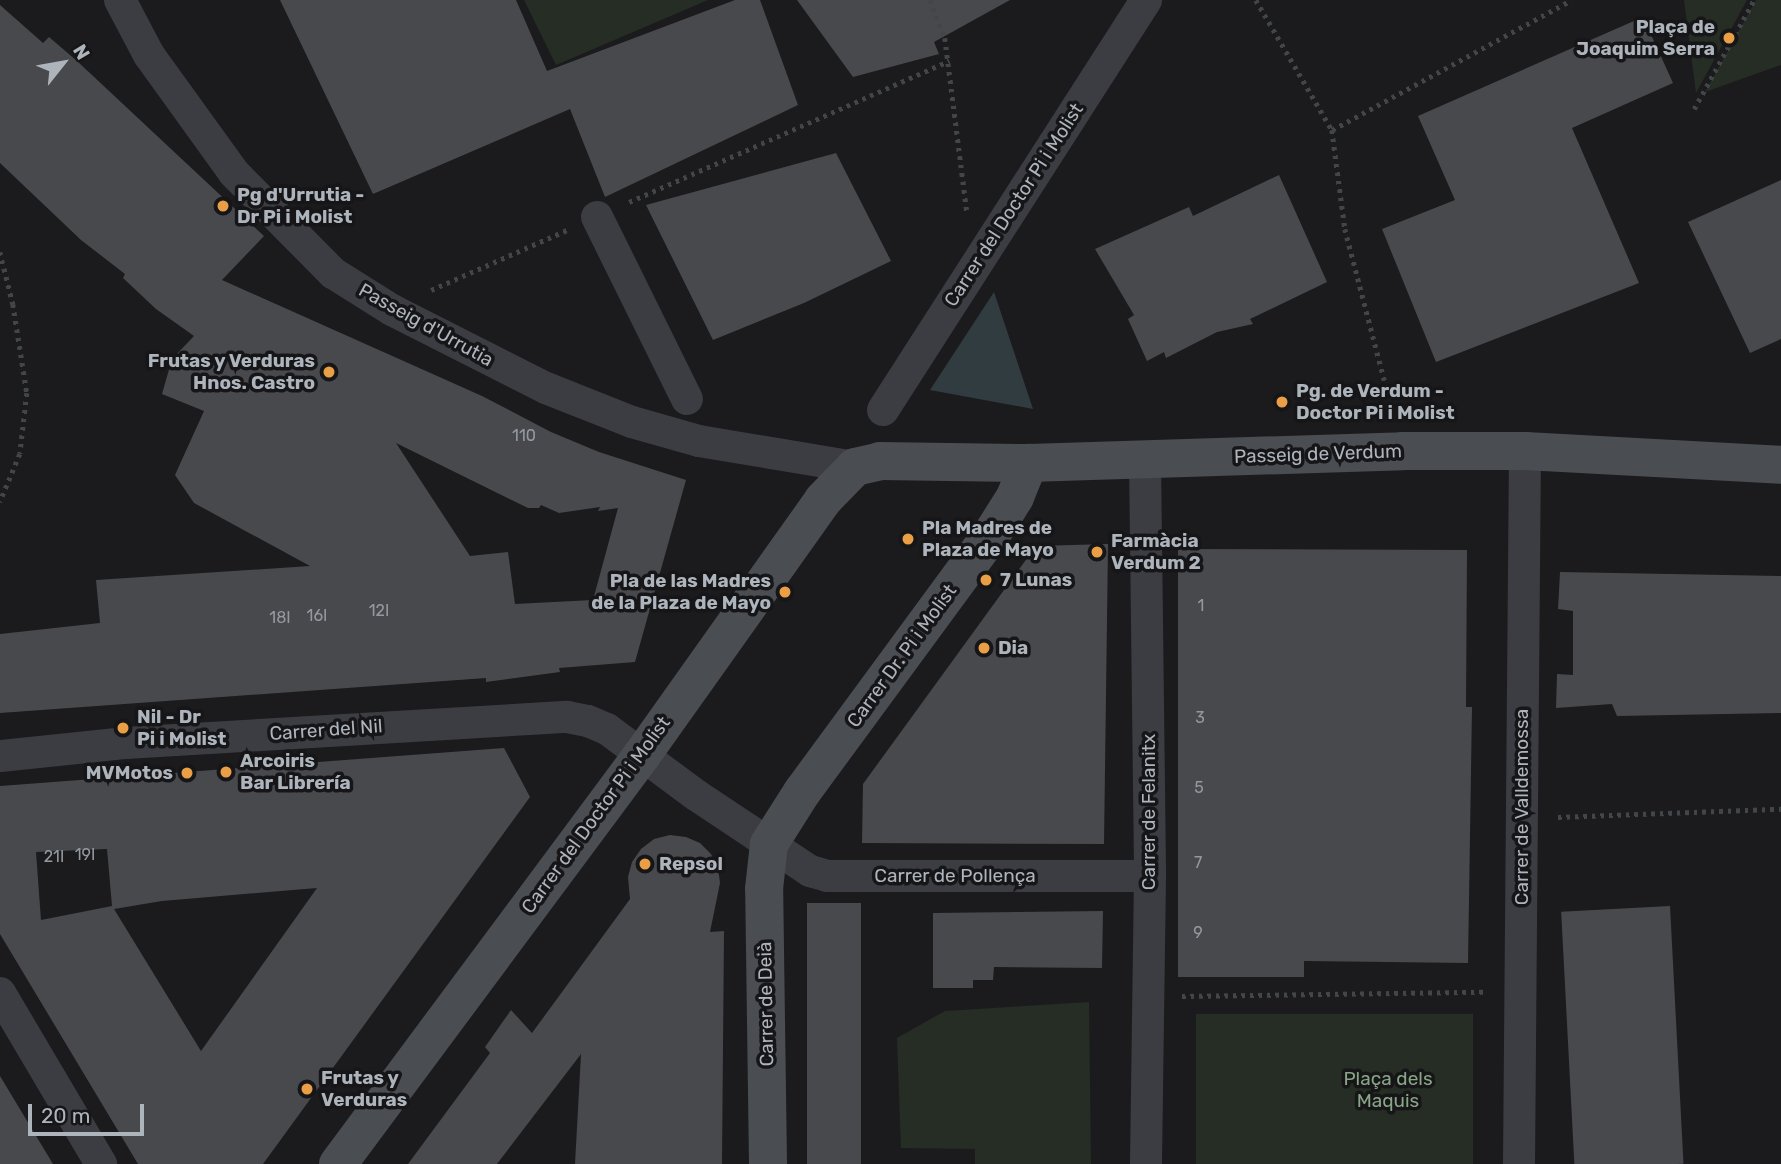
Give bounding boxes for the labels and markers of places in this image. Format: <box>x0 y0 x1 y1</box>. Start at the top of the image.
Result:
place label: Plaça de Joaquim Serra <box>1576 16 1715 60</box>
marker: Plaça de Joaquim Serra <box>1721 30 1737 46</box>
place label: Pg d'Urrutia - Dr Pi i Molist <box>237 184 364 228</box>
marker: Pg d'Urrutia - Dr Pi i Molist <box>215 198 231 214</box>
place label: Frutas y Verduras Hnos. Castro <box>146 350 315 394</box>
marker: Frutas y Verduras Hnos. Castro <box>321 364 337 380</box>
place label: Pg. de Verdum - Doctor Pi i Molist <box>1296 380 1455 424</box>
marker: Pg. de Verdum - Doctor Pi i Molist <box>1274 394 1290 410</box>
place label: Pla Madres de Plaza de Mayo <box>922 517 1054 561</box>
place label: Farmàcia Verdum 2 <box>1111 530 1201 574</box>
marker: Pla Madres de Plaza de Mayo <box>900 531 916 547</box>
marker: Farmàcia Verdum 2 <box>1089 544 1105 560</box>
place label: 7 Lunas <box>1000 569 1072 591</box>
place label: Pla de las Madres de la Plaza de Mayo <box>591 570 771 614</box>
marker: 7 Lunas <box>978 572 994 588</box>
marker: Pla de las Madres de la Plaza de Mayo <box>777 584 793 600</box>
place label: Dia <box>998 637 1028 659</box>
marker: Dia <box>976 640 992 656</box>
place label: Nil - Dr Pi i Molist <box>137 706 226 750</box>
marker: Nil - Dr Pi i Molist <box>115 720 131 736</box>
place label: Arcoiris Bar Librería <box>240 750 351 794</box>
place label: MVMotos <box>86 762 173 784</box>
marker: Arcoiris Bar Librería <box>218 764 234 780</box>
marker: MVMotos <box>179 765 195 781</box>
place label: Repsol <box>659 853 723 875</box>
marker: Repsol <box>637 856 653 872</box>
place label: Frutas y Verduras <box>321 1067 407 1111</box>
marker: Frutas y Verduras <box>299 1081 315 1097</box>

